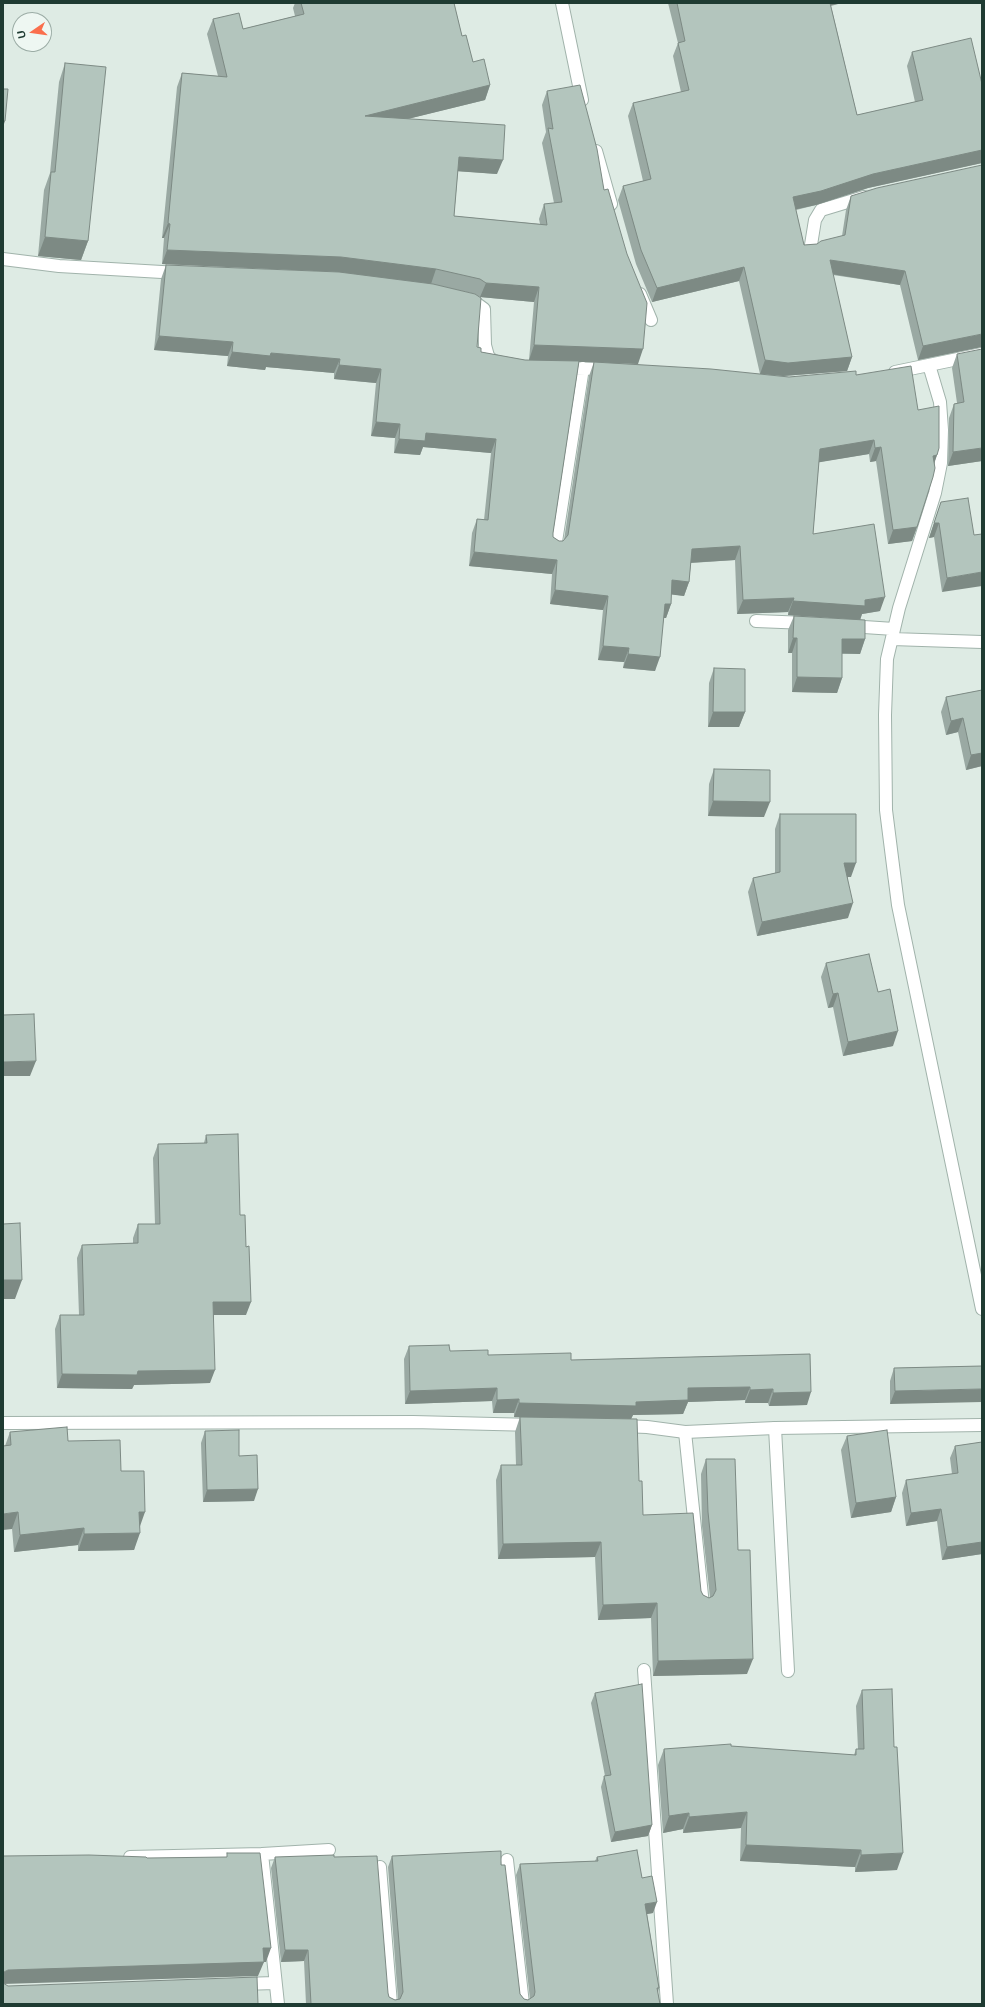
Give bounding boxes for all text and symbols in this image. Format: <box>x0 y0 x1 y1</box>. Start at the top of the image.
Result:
north arrow <box>12 12 52 52</box>
text: U <box>15 29 28 40</box>

